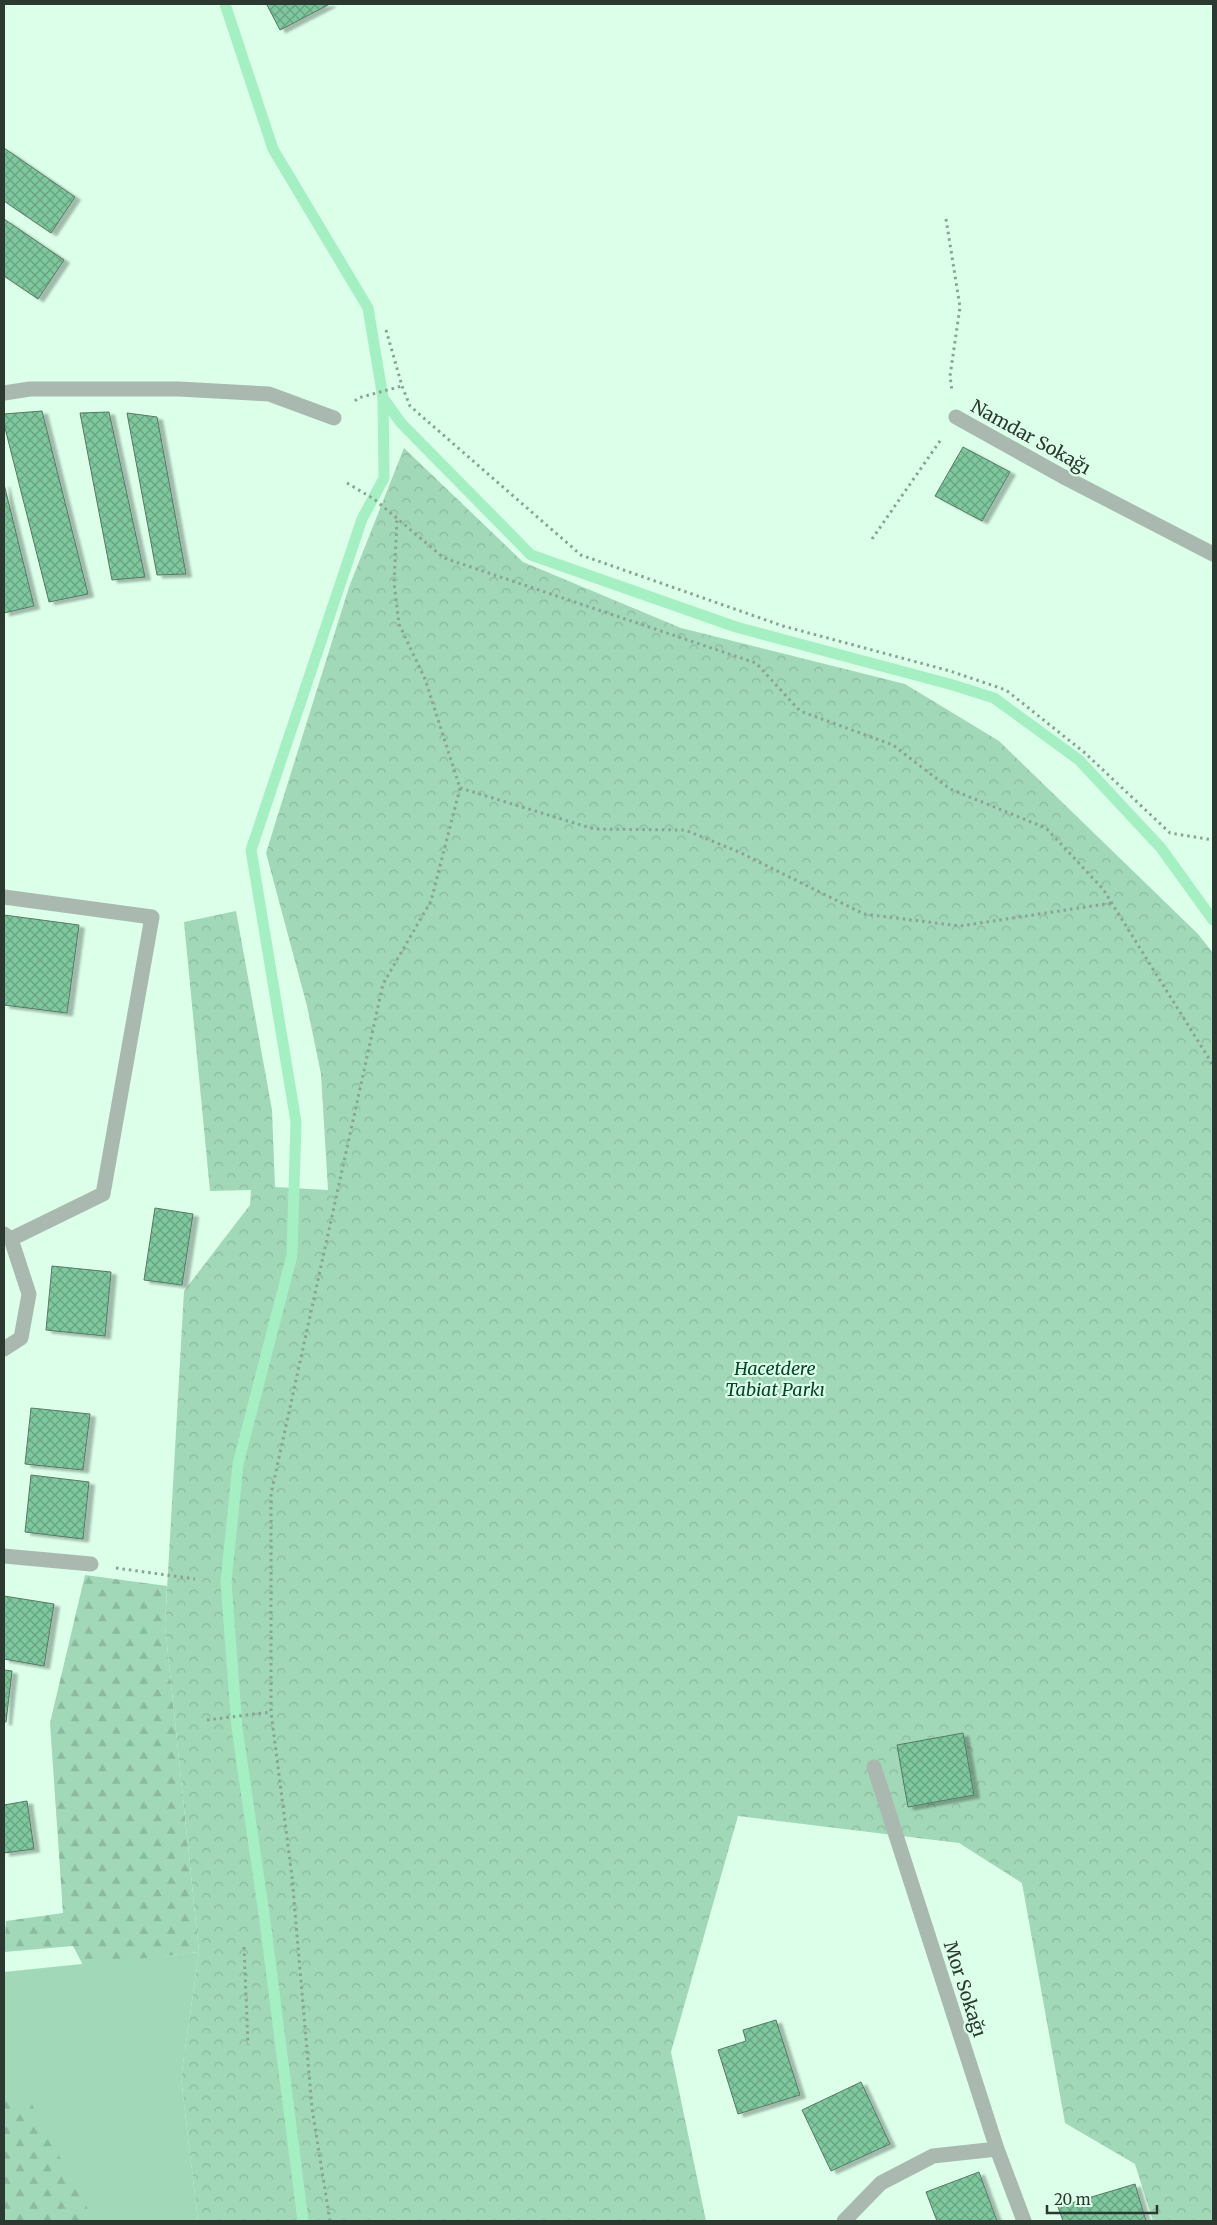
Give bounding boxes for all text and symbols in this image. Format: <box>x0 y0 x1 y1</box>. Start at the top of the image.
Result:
street label: Namdar Sokağı <box>967 395 1095 479</box>
park label: Hacetdere Tabiat Parkı <box>725 1357 825 1401</box>
street label: Mor Sokağı <box>939 1938 991 2040</box>
scale bar <box>1047 2182 1157 2214</box>
text: 20 m <box>1054 2190 1091 2209</box>

